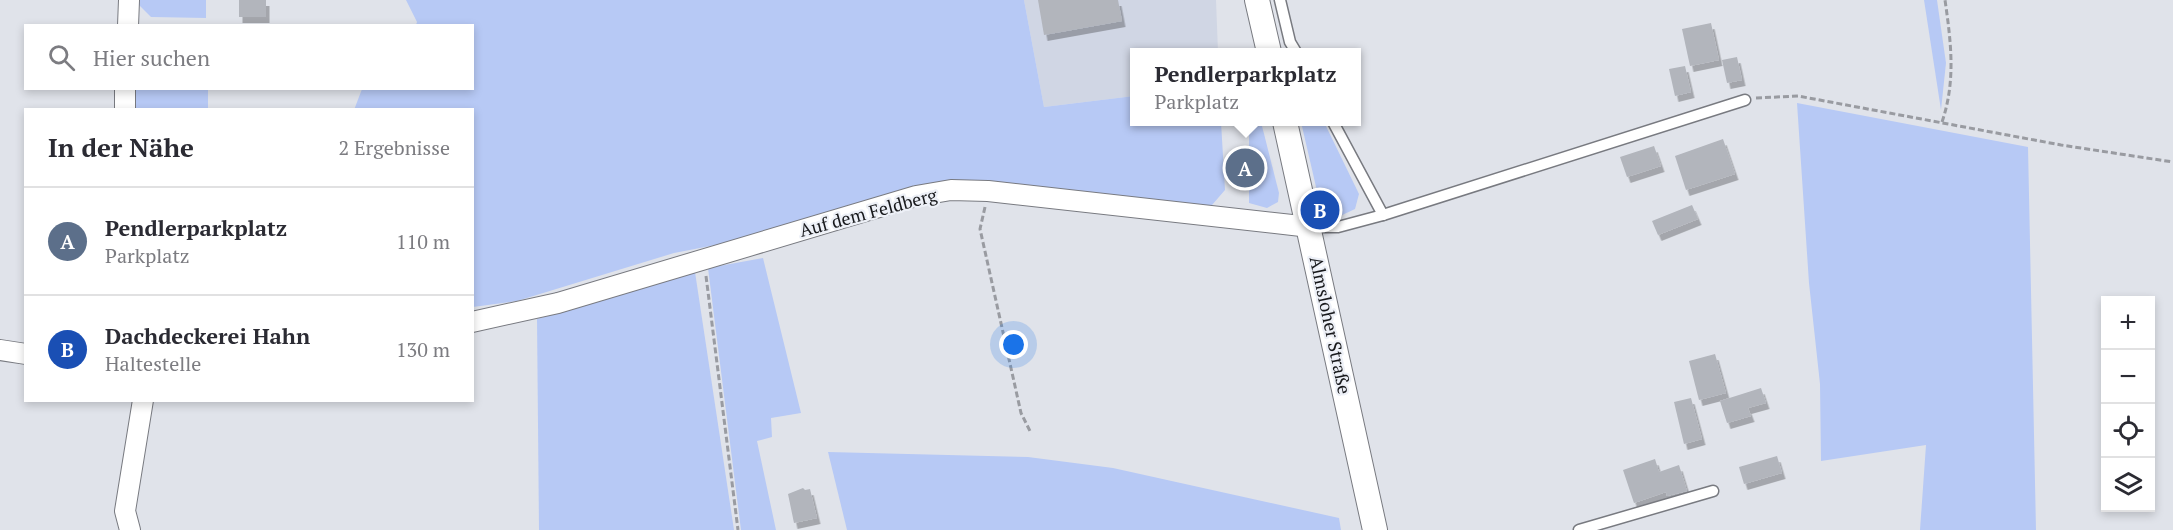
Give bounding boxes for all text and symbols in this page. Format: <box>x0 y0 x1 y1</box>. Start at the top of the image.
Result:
search box <box>24 24 474 90</box>
icon: search <box>45 41 78 74</box>
text: Hier suchen <box>93 43 210 72</box>
popup <box>1130 48 1361 126</box>
text: Pendlerparkplatz <box>1154 59 1337 88</box>
text: Parkplatz <box>1154 88 1239 115</box>
text: In der Nähe <box>48 130 194 164</box>
text: 2 Ergebnisse <box>338 134 450 161</box>
pin: A <box>1226 146 1264 190</box>
street label: Auf dem Feldberg <box>797 182 940 242</box>
pin: B <box>1300 188 1340 232</box>
text: Pendlerparkplatz <box>105 213 287 242</box>
text: A <box>60 228 75 255</box>
text: 110 m <box>396 228 450 255</box>
text: Parkplatz <box>105 242 190 269</box>
street label: Almsloher Straße <box>1305 254 1357 396</box>
map controls <box>2101 296 2155 512</box>
button: + <box>2101 296 2155 350</box>
text: Dachdeckerei Hahn <box>105 321 310 350</box>
your location <box>999 330 1028 359</box>
text: B <box>61 336 74 363</box>
text: 130 m <box>396 336 450 363</box>
text: Haltestelle <box>105 350 201 377</box>
button: − <box>2101 350 2155 404</box>
button: locate <box>2101 404 2155 458</box>
button: layers <box>2101 458 2155 512</box>

